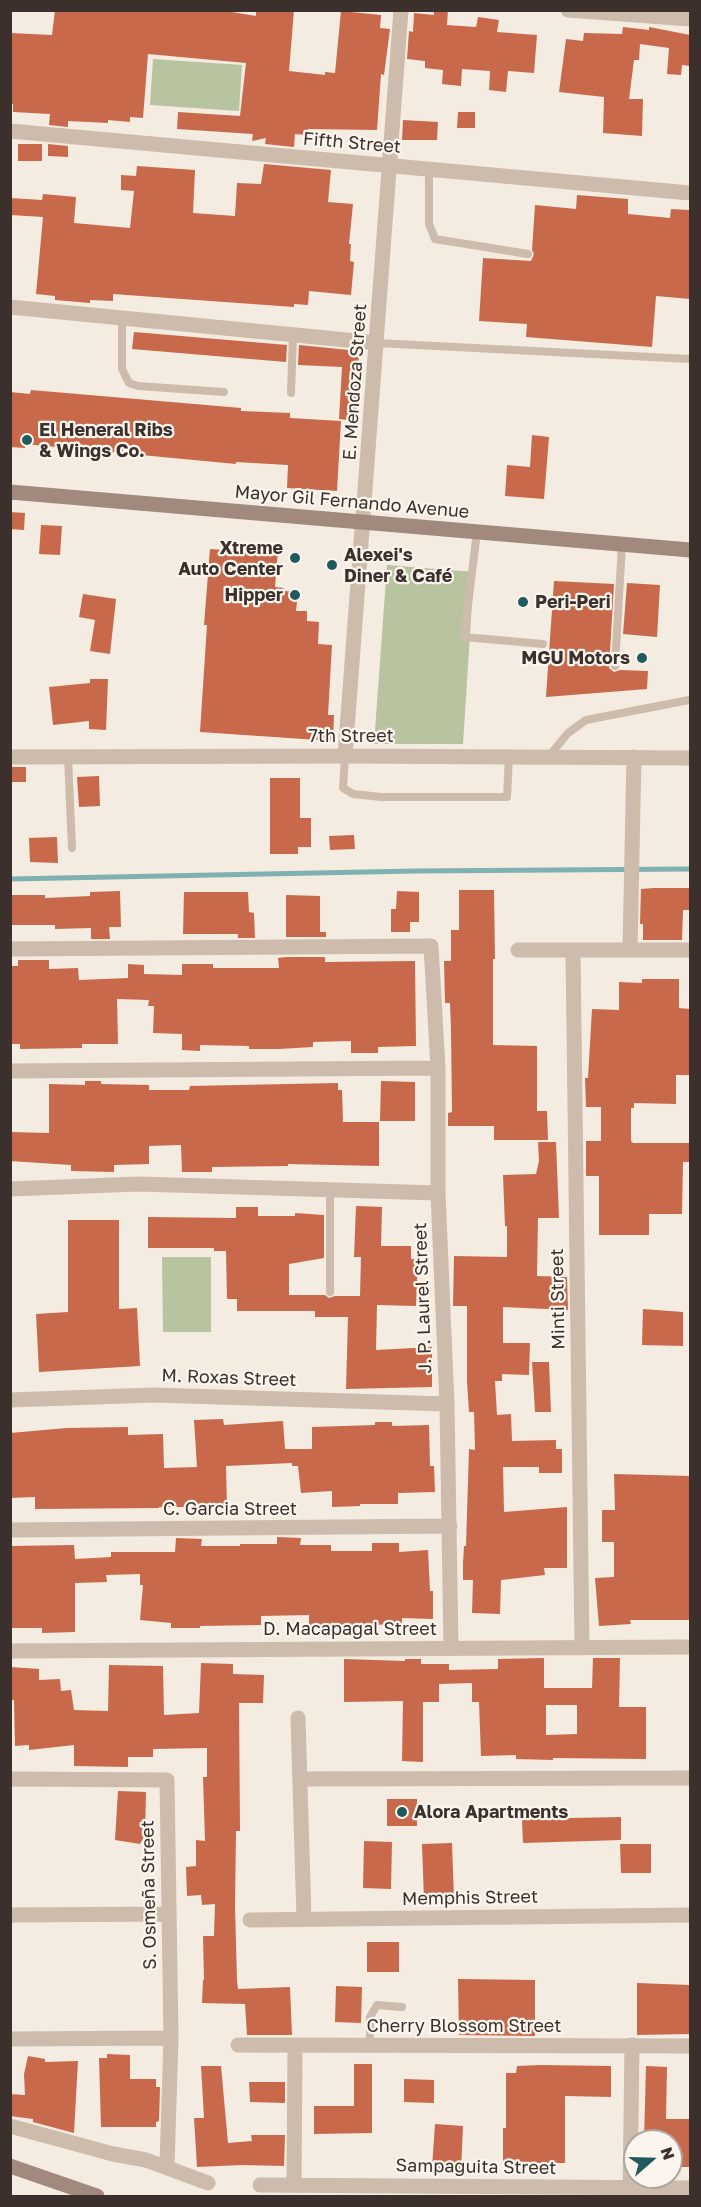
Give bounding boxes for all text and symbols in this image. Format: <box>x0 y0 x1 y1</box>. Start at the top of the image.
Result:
street label: Fifth Street <box>302 128 402 158</box>
street label: E. Mendoza Street <box>339 303 371 461</box>
place label: El Heneral Ribs & Wings Co. <box>39 419 173 462</box>
marker: El Heneral Ribs & Wings Co. <box>20 433 34 447</box>
street label: Mayor Gil Fernando Avenue <box>234 481 470 523</box>
place label: Xtreme Auto Center <box>178 537 283 580</box>
place label: Alexei's Diner & Café <box>344 544 452 586</box>
marker: Xtreme Auto Center <box>288 551 302 565</box>
marker: Alexei's Diner & Café <box>325 558 339 572</box>
place label: Hipper <box>225 584 283 606</box>
marker: Hipper <box>288 588 302 602</box>
place label: Peri-Peri <box>535 591 611 613</box>
marker: Peri-Peri <box>516 595 530 609</box>
place label: MGU Motors <box>521 647 630 669</box>
marker: MGU Motors <box>635 651 649 665</box>
street label: 7th Street <box>308 725 394 747</box>
street label: J. P. Laurel Street <box>410 1222 436 1374</box>
street label: Minti Street <box>546 1248 570 1350</box>
street label: M. Roxas Street <box>161 1365 297 1391</box>
street label: C. Garcia Street <box>163 1498 297 1520</box>
street label: D. Macapagal Street <box>263 1618 437 1640</box>
place label: Alora Apartments <box>414 1801 568 1823</box>
marker: Alora Apartments <box>395 1805 409 1819</box>
street label: S. Osmeña Street <box>137 1820 161 1970</box>
street label: Memphis Street <box>402 1886 538 1910</box>
street label: Cherry Blossom Street <box>367 2015 561 2037</box>
north arrow <box>623 2129 683 2189</box>
text: N <box>657 2144 680 2163</box>
street label: Sampaguita Street <box>395 2155 557 2179</box>

